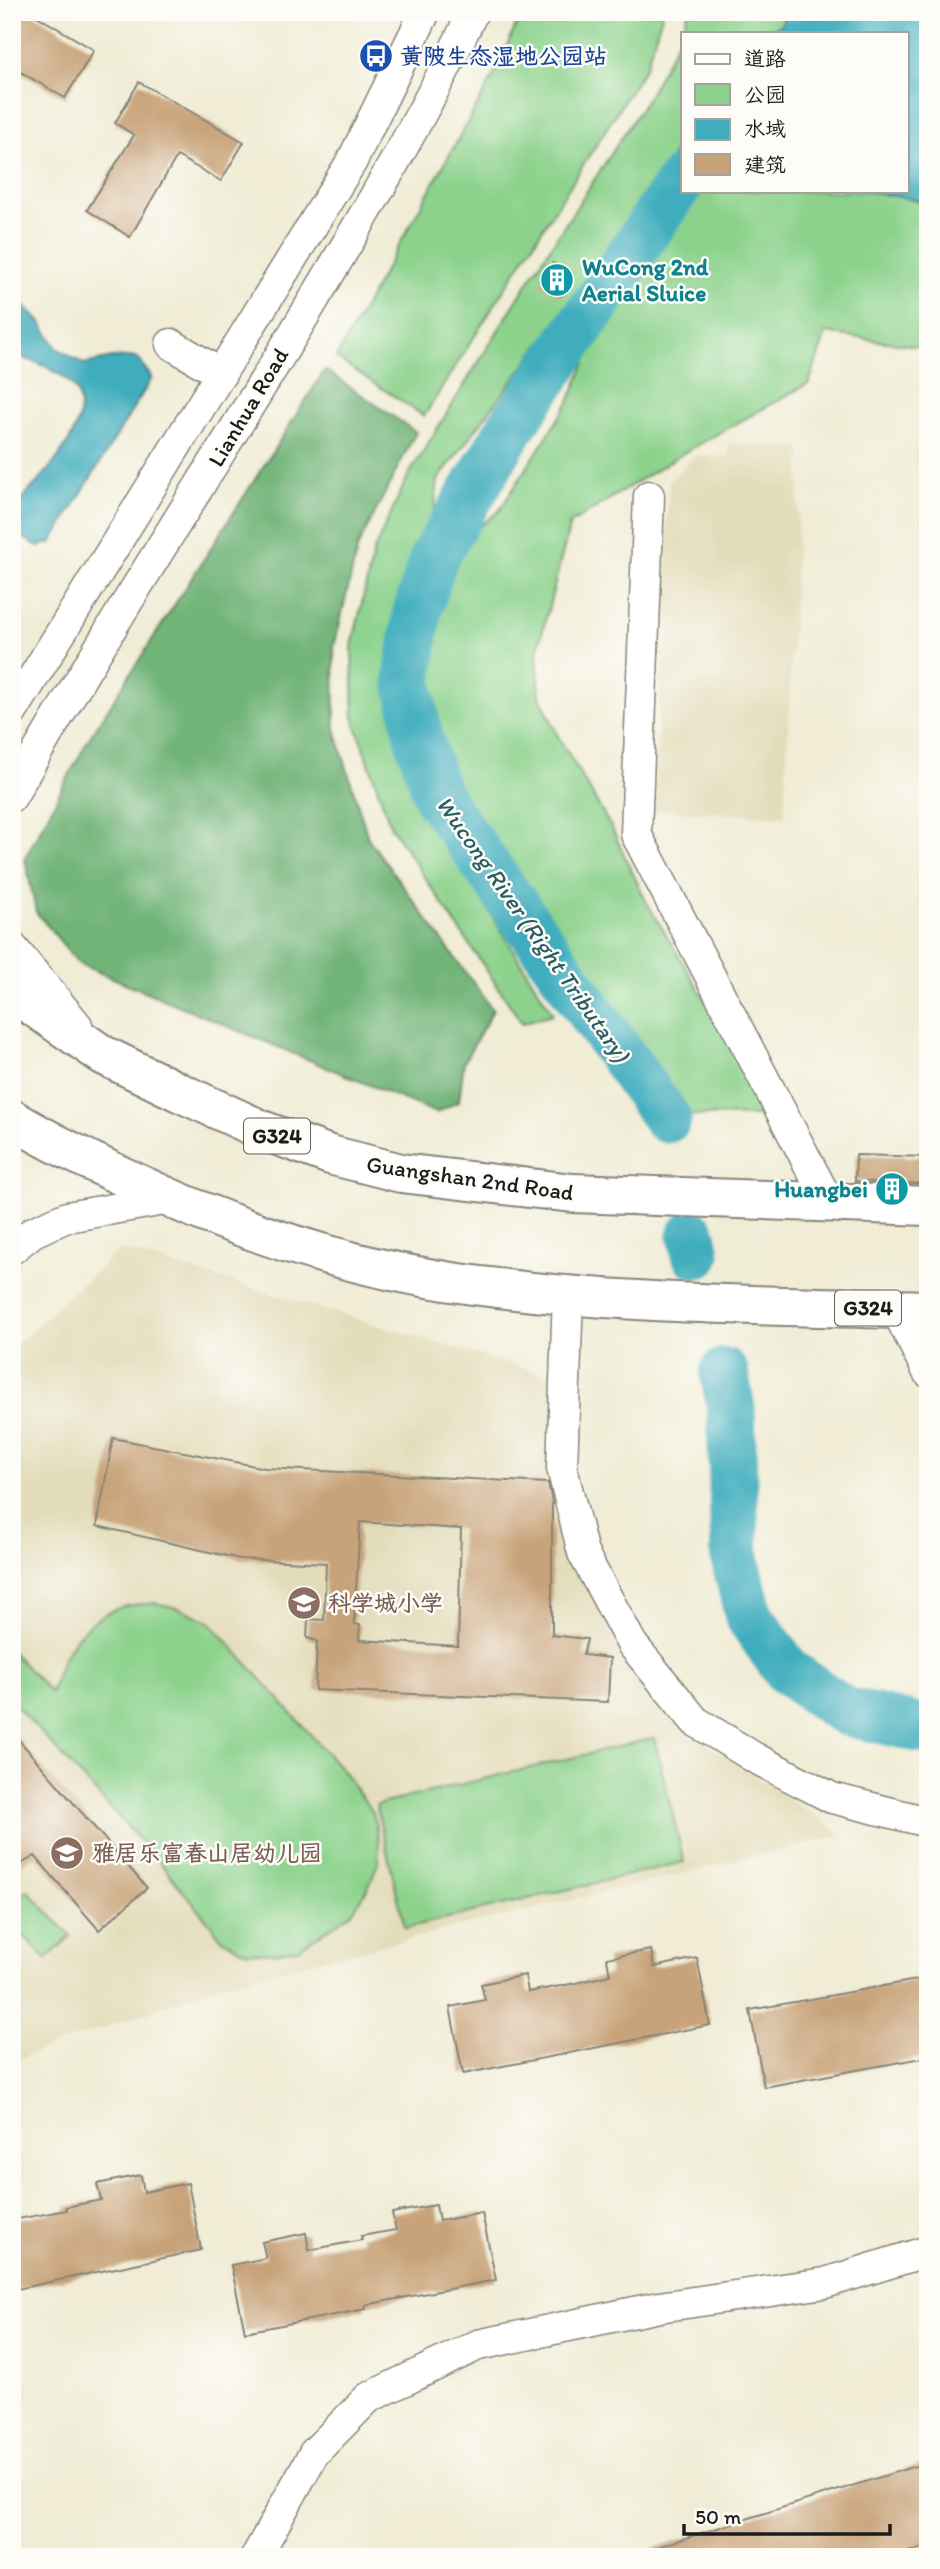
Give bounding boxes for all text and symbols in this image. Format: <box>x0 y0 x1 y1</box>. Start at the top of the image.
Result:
legend <box>681 32 908 192</box>
bus stop icon: 黄陂生态湿地公园站 <box>357 37 395 75</box>
place label: 黄陂生态湿地公园站 <box>400 42 607 70</box>
text: 道路 <box>744 46 786 71</box>
text: 公园 <box>744 82 786 107</box>
text: 水域 <box>744 116 786 141</box>
text: 建筑 <box>744 152 786 177</box>
place label: WuCong 2nd Aerial Sluice <box>581 253 709 307</box>
building icon: WuCong 2nd Aerial Sluice <box>538 261 576 299</box>
street label: Lianhua Road <box>202 342 295 472</box>
water label: Wucong River (Right Tributary) <box>430 790 637 1068</box>
road number: G324 <box>244 1118 310 1154</box>
street label: Guangshan 2nd Road <box>365 1150 575 1206</box>
building icon: Huangbei <box>873 1170 911 1208</box>
place label: Huangbei <box>774 1175 868 1203</box>
road number: G324 <box>835 1290 901 1326</box>
school or university icon: 科学城小学 <box>285 1584 323 1622</box>
place label: 科学城小学 <box>328 1589 443 1617</box>
school or university icon: 雅居乐富春山居幼儿园 <box>48 1834 86 1872</box>
place label: 雅居乐富春山居幼儿园 <box>92 1839 322 1867</box>
scale bar <box>684 2492 891 2536</box>
text: 50 m <box>695 2504 742 2529</box>

